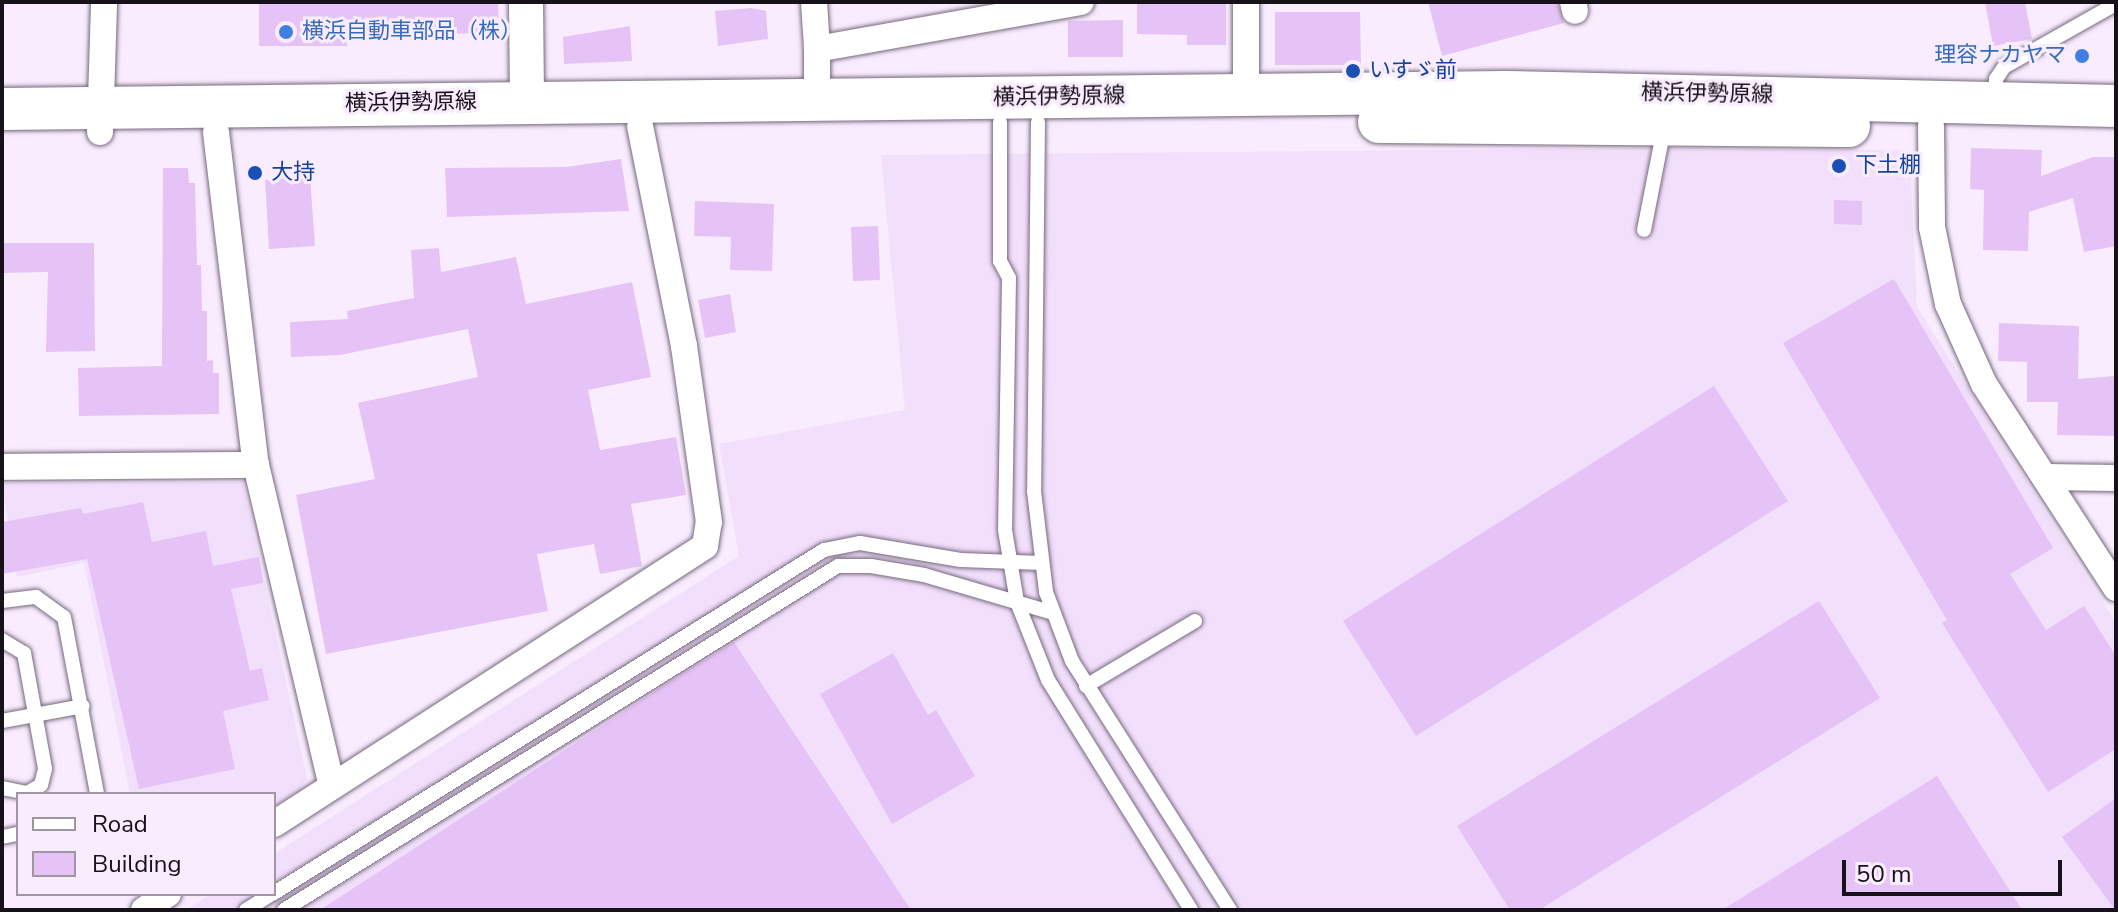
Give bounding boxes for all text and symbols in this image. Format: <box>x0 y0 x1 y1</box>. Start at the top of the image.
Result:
place label: 横浜自動車部品（株） <box>302 19 522 45</box>
marker: 横浜自動車部品（株） <box>277 23 295 41</box>
place label: 理容ナカヤマ <box>1934 43 2066 69</box>
marker: 理容ナカヤマ <box>2073 47 2091 65</box>
place label: いすゞ前 <box>1369 58 1457 84</box>
marker: いすゞ前 <box>1344 62 1362 80</box>
street label: 横浜伊勢原線 <box>1641 80 1773 108</box>
street label: 横浜伊勢原線 <box>993 83 1125 111</box>
street label: 横浜伊勢原線 <box>345 89 477 117</box>
place label: 下土棚 <box>1855 153 1921 179</box>
marker: 下土棚 <box>1830 157 1848 175</box>
place label: 大持 <box>271 160 315 186</box>
marker: 大持 <box>246 164 264 182</box>
legend <box>16 792 276 896</box>
text: Road <box>92 808 148 840</box>
scale bar <box>1846 844 2066 894</box>
text: Building <box>92 848 182 880</box>
text: 50 m <box>1856 858 1912 890</box>

